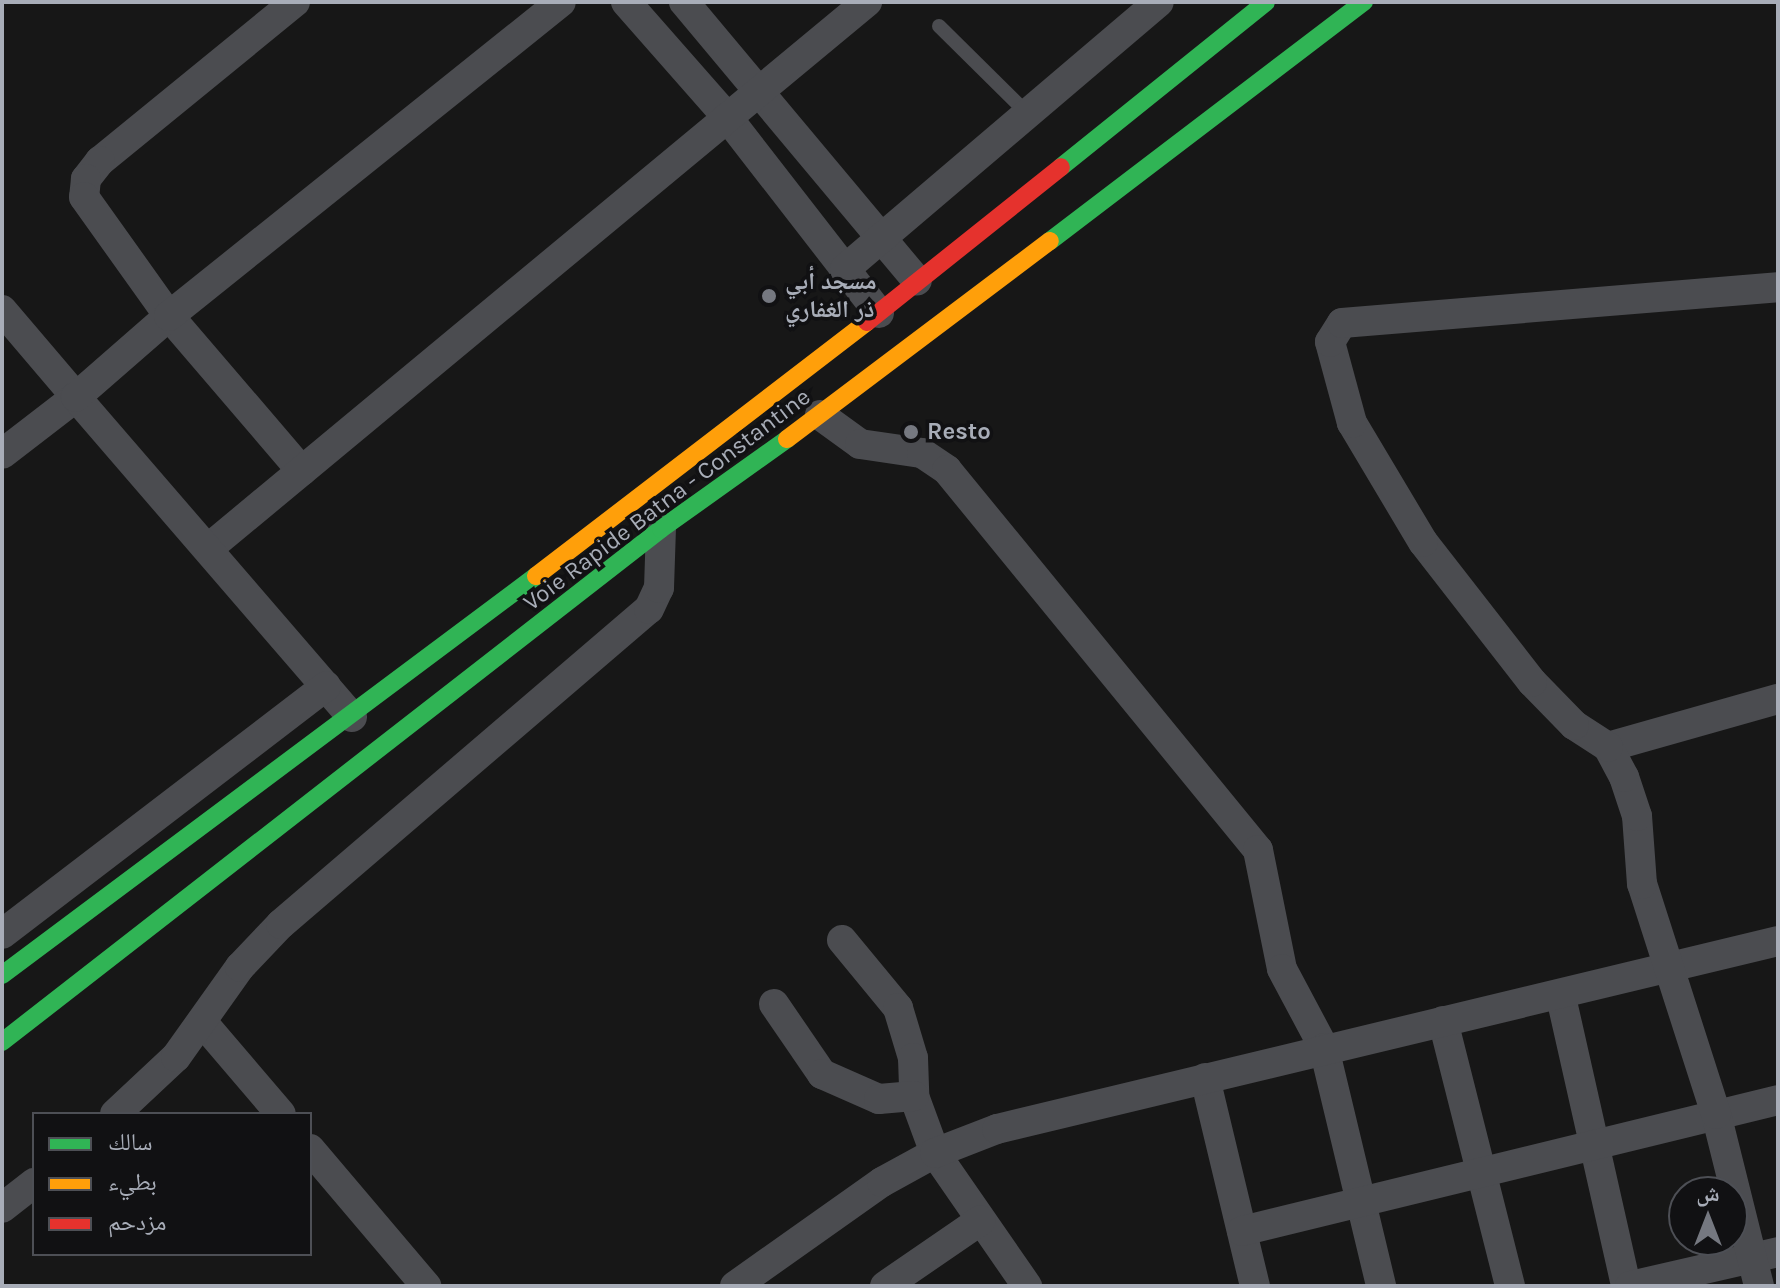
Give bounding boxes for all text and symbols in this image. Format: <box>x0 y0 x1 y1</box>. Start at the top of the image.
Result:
place label: مسجد أبي ذر الغفاري <box>785 268 877 324</box>
marker: مسجد أبي ذر الغفاري <box>760 287 778 305</box>
street label: Voie Rapide Batna - Constantine <box>518 383 816 617</box>
place label: Resto <box>927 418 991 446</box>
marker: Resto <box>902 423 920 441</box>
legend <box>32 1112 312 1256</box>
text: سالك <box>108 1128 153 1156</box>
text: بطيء <box>108 1168 157 1196</box>
north arrow <box>1668 1176 1748 1256</box>
text: ش <box>1696 1181 1720 1207</box>
text: مزدحم <box>108 1208 167 1236</box>

